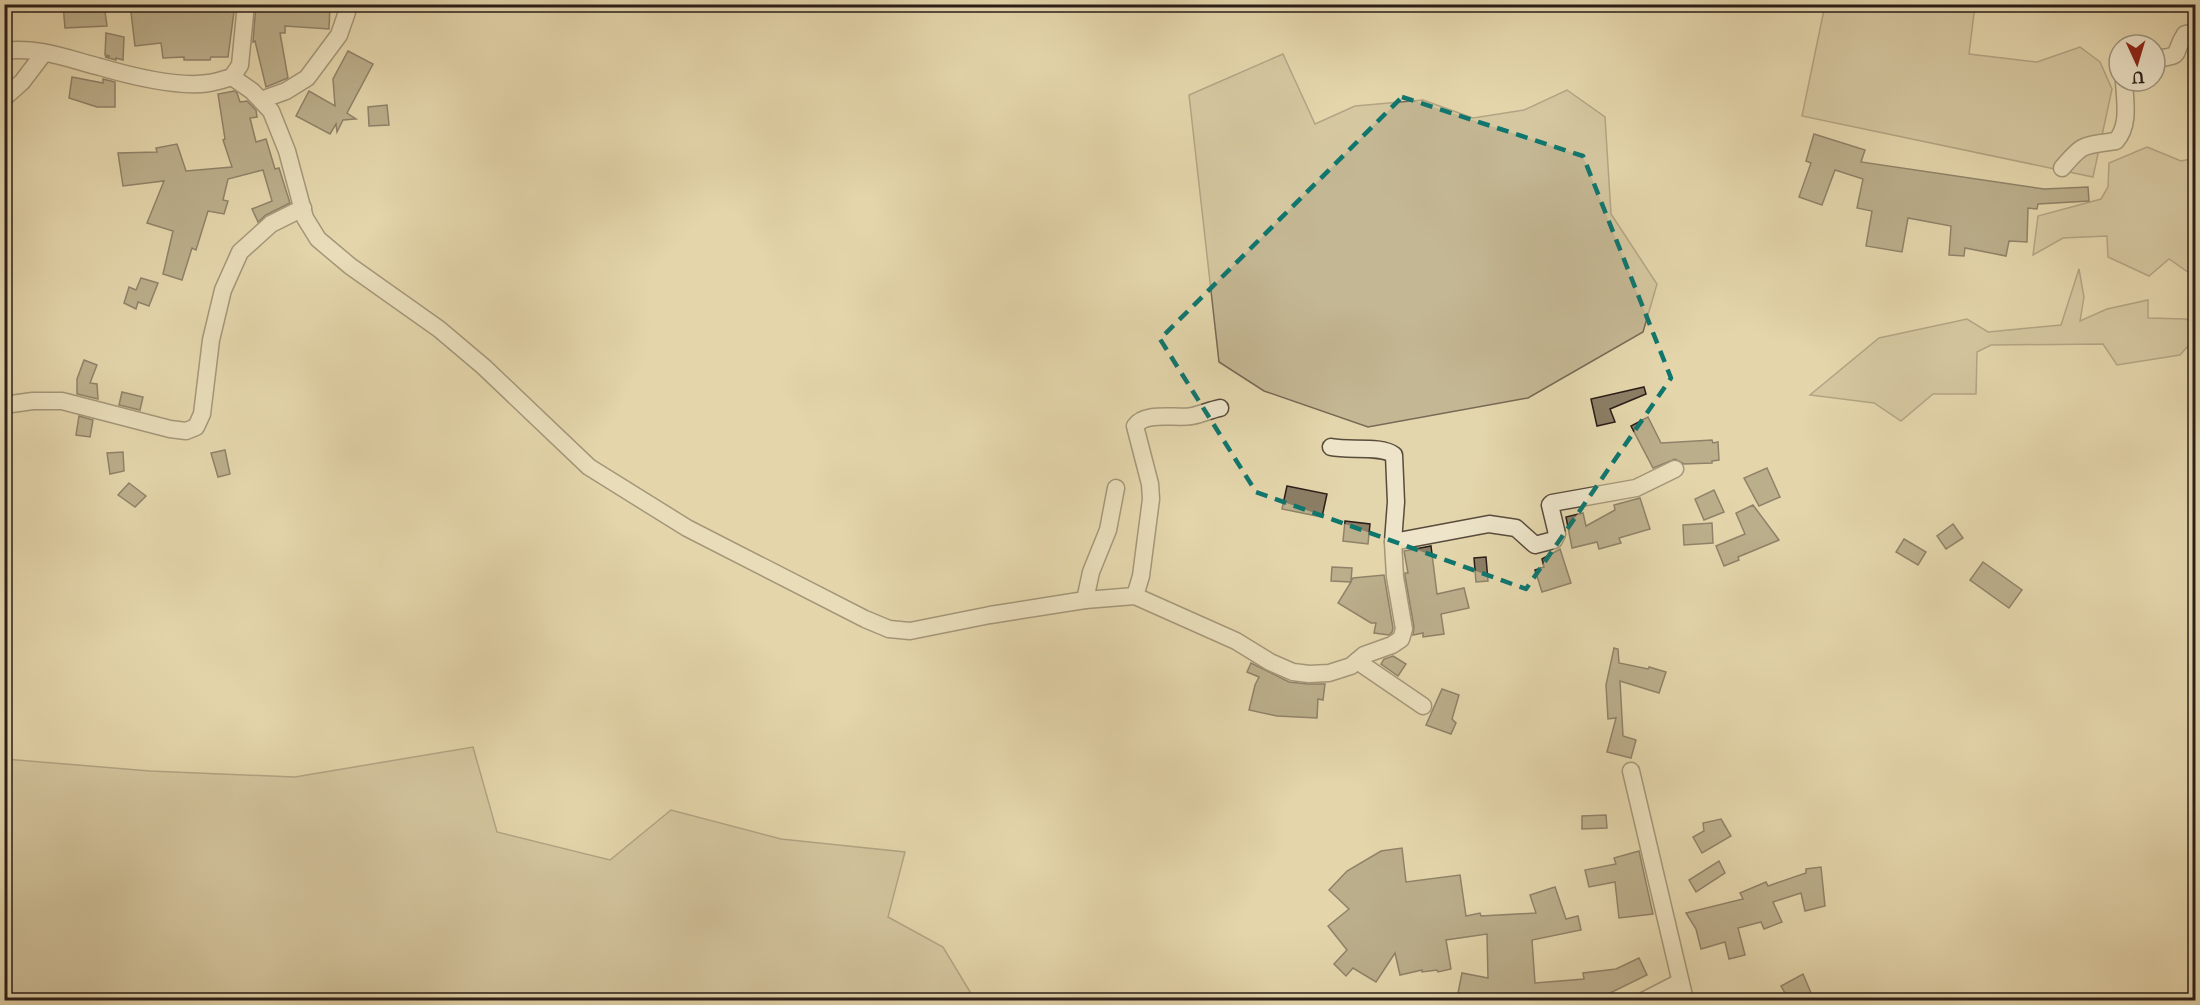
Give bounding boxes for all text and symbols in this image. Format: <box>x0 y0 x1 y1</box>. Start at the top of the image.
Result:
north arrow <box>2107 33 2167 93</box>
text: U <box>2131 68 2145 87</box>

